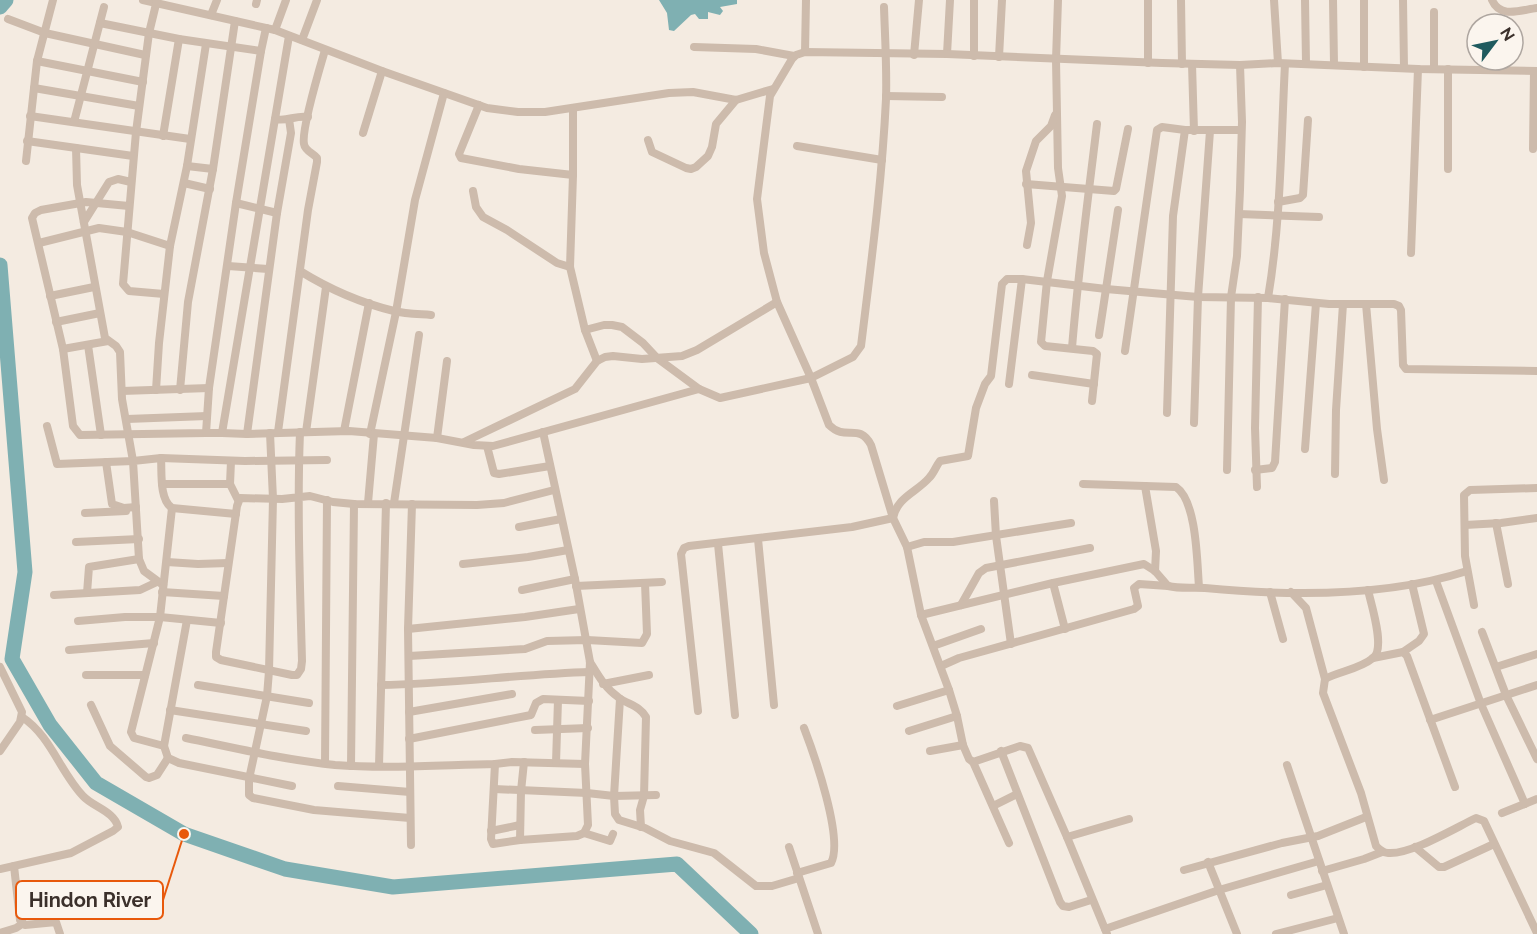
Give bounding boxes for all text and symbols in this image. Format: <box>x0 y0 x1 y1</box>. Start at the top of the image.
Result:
north arrow <box>1465 12 1525 72</box>
text: N <box>1496 24 1519 45</box>
callout: Hindon River <box>16 881 163 919</box>
text: Hindon River <box>29 888 152 912</box>

